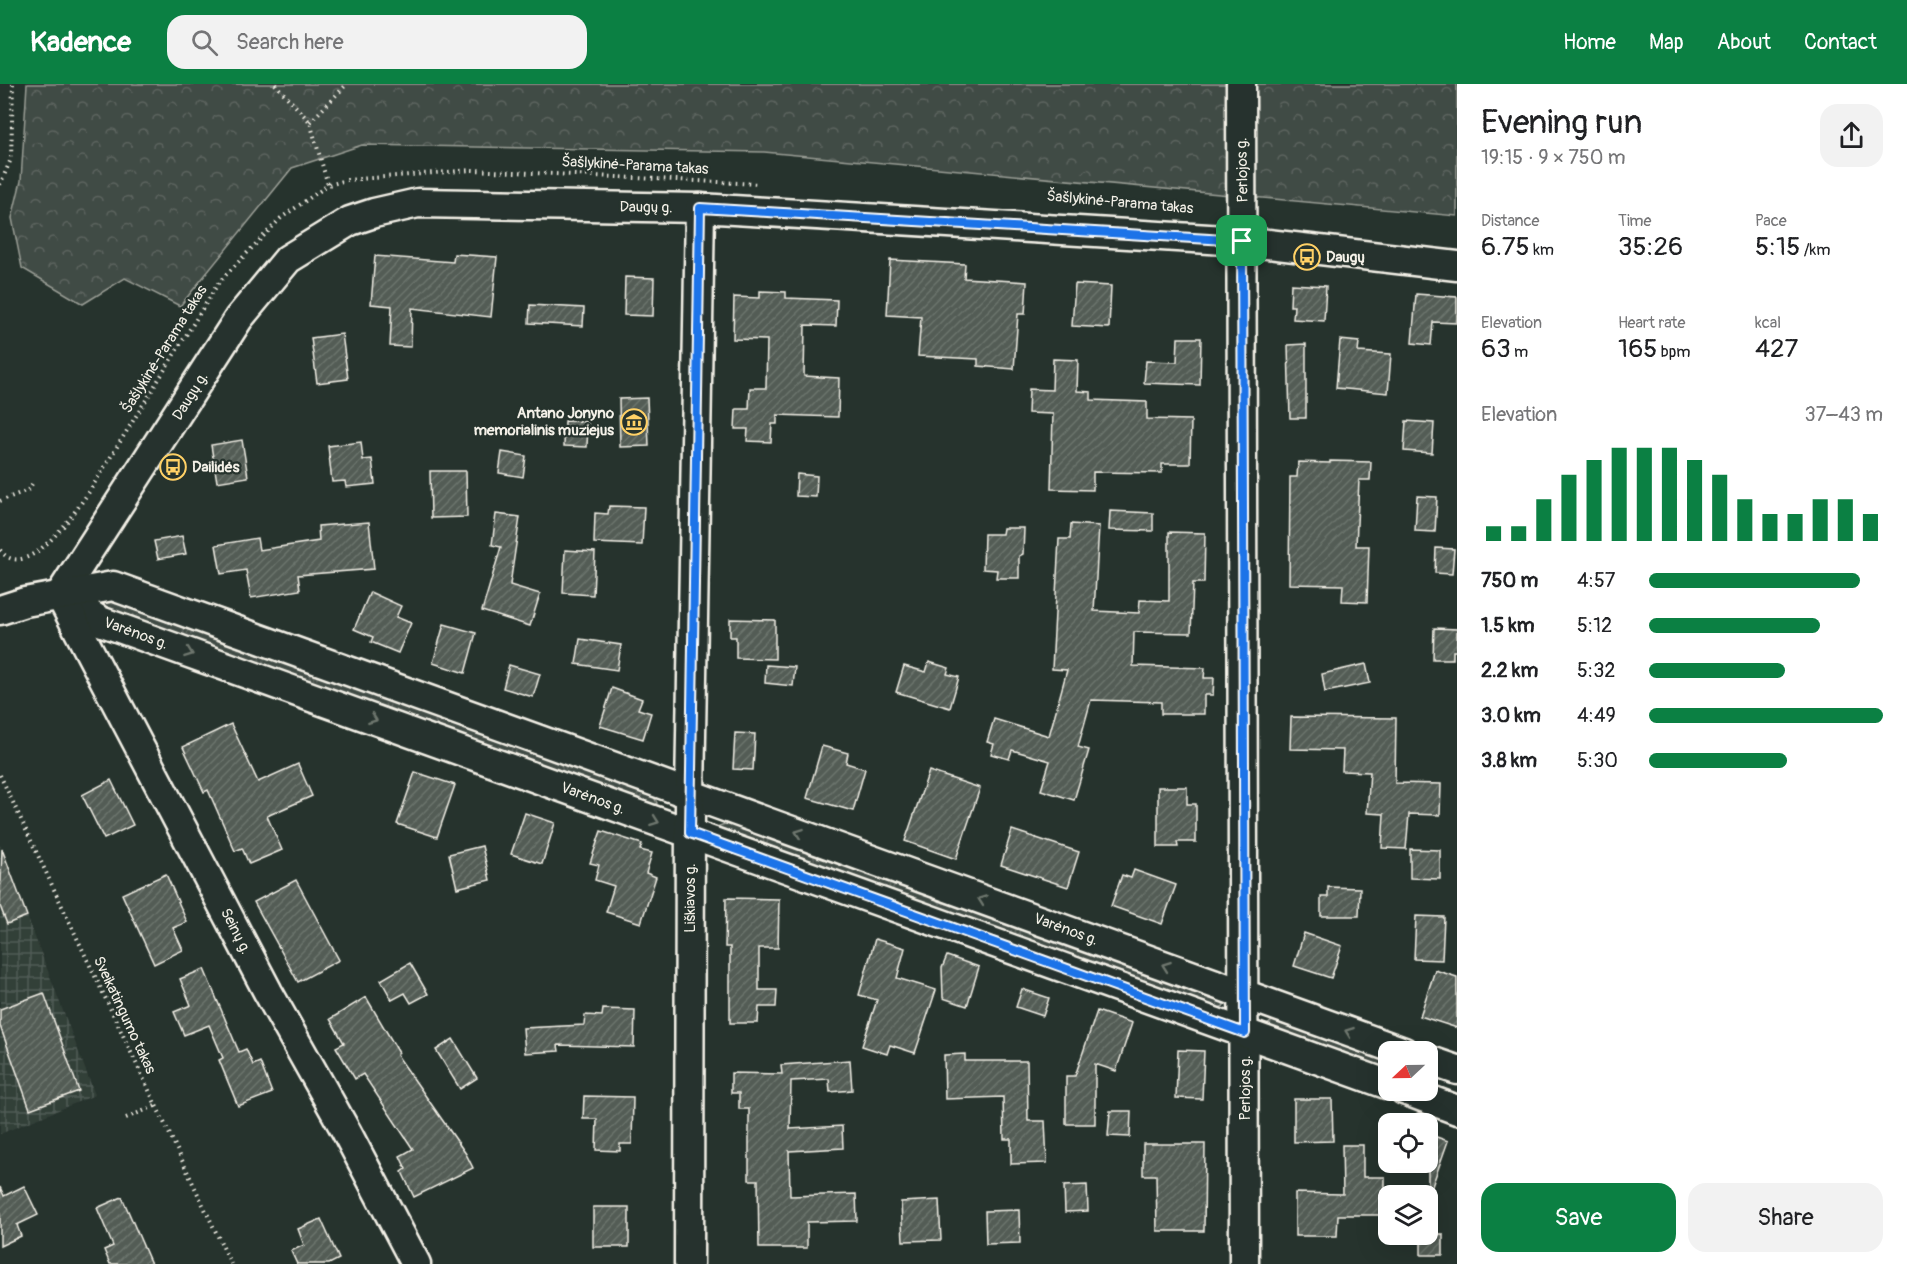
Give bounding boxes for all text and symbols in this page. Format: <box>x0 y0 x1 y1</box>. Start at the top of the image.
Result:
search box <box>167 15 587 69</box>
text: Kadence <box>30 25 131 60</box>
icon: search <box>188 26 221 59</box>
text: Search here <box>236 28 343 56</box>
text: Home <box>1563 29 1616 56</box>
text: Map <box>1649 29 1684 56</box>
text: About <box>1717 29 1771 56</box>
text: Contact <box>1804 29 1877 56</box>
text: Evening run <box>1481 102 1642 143</box>
button: share <box>1820 104 1883 167</box>
street label: Perlojos g. <box>1232 137 1253 203</box>
text: 19:15 · 9 × 750 m <box>1481 145 1625 170</box>
street label: Šašlykinė-Parama takas <box>561 152 709 179</box>
street label: Šašlykinė-Parama takas <box>1046 187 1194 218</box>
street label: Daugų g. <box>619 198 673 217</box>
text: Distance <box>1481 211 1540 231</box>
text: Time <box>1618 211 1651 231</box>
text: Pace <box>1755 211 1787 231</box>
pin <box>1216 215 1267 266</box>
icon: arrive <box>1225 224 1258 257</box>
text: 6.75 <box>1481 231 1530 263</box>
text: 35:26 <box>1618 231 1683 263</box>
text: 5:15 <box>1755 231 1800 263</box>
text: km <box>1530 240 1554 260</box>
text: /km <box>1800 240 1830 260</box>
bus stop icon: Daugų <box>1292 242 1322 272</box>
place label: Daugų <box>1326 248 1365 267</box>
street label: Šašlykinė-Parama takas <box>117 282 212 417</box>
text: Elevation <box>1481 313 1542 333</box>
text: Heart rate <box>1618 313 1685 333</box>
text: kcal <box>1755 313 1781 333</box>
text: 63 <box>1481 333 1511 365</box>
text: 165 <box>1618 333 1657 365</box>
text: 427 <box>1755 333 1798 365</box>
text: m <box>1511 342 1528 362</box>
text: bpm <box>1657 342 1690 362</box>
street label: Daugų g. <box>168 369 213 424</box>
text: Elevation <box>1481 402 1557 427</box>
text: 37–43 m <box>1805 402 1883 427</box>
place label: Antano Jonyno memorialinis muziejus <box>474 404 614 440</box>
museum icon: Antano Jonyno memorialinis muziejus <box>619 407 649 437</box>
bus stop icon: Dailidės <box>158 452 188 482</box>
place label: Dailidės <box>192 458 240 477</box>
text: 750 m <box>1481 568 1538 593</box>
text: 4:57 <box>1577 568 1615 593</box>
street label: Varėnos g. <box>101 613 171 654</box>
text: 1.5 km <box>1481 613 1534 638</box>
text: 5:12 <box>1577 613 1612 638</box>
one-way arrow <box>183 645 194 658</box>
text: 2.2 km <box>1481 658 1538 683</box>
text: 5:32 <box>1577 658 1616 683</box>
text: 3.0 km <box>1481 703 1541 728</box>
text: 4:49 <box>1577 703 1616 728</box>
one-way arrow <box>366 712 377 724</box>
text: 3.8 km <box>1481 748 1537 773</box>
text: 5:30 <box>1577 748 1618 773</box>
street label: Varėnos g. <box>558 778 628 819</box>
one-way arrow <box>649 813 660 826</box>
one-way arrow <box>794 828 805 841</box>
street label: Liškiavos g. <box>681 863 700 933</box>
one-way arrow <box>978 894 988 907</box>
street label: Seinų g. <box>216 905 255 957</box>
street label: Varėnos g. <box>1031 909 1101 950</box>
street label: Sveikatingumo takas <box>89 953 160 1077</box>
one-way arrow <box>1161 960 1172 973</box>
one-way arrow <box>1345 1026 1355 1039</box>
north arrow <box>1378 1041 1438 1101</box>
map controls <box>1378 1041 1438 1245</box>
street label: Perlojos g. <box>1236 1056 1255 1120</box>
button: locate <box>1378 1113 1438 1173</box>
button: Save <box>1481 1183 1676 1252</box>
button: Share <box>1688 1183 1883 1252</box>
button: layers <box>1378 1185 1438 1245</box>

